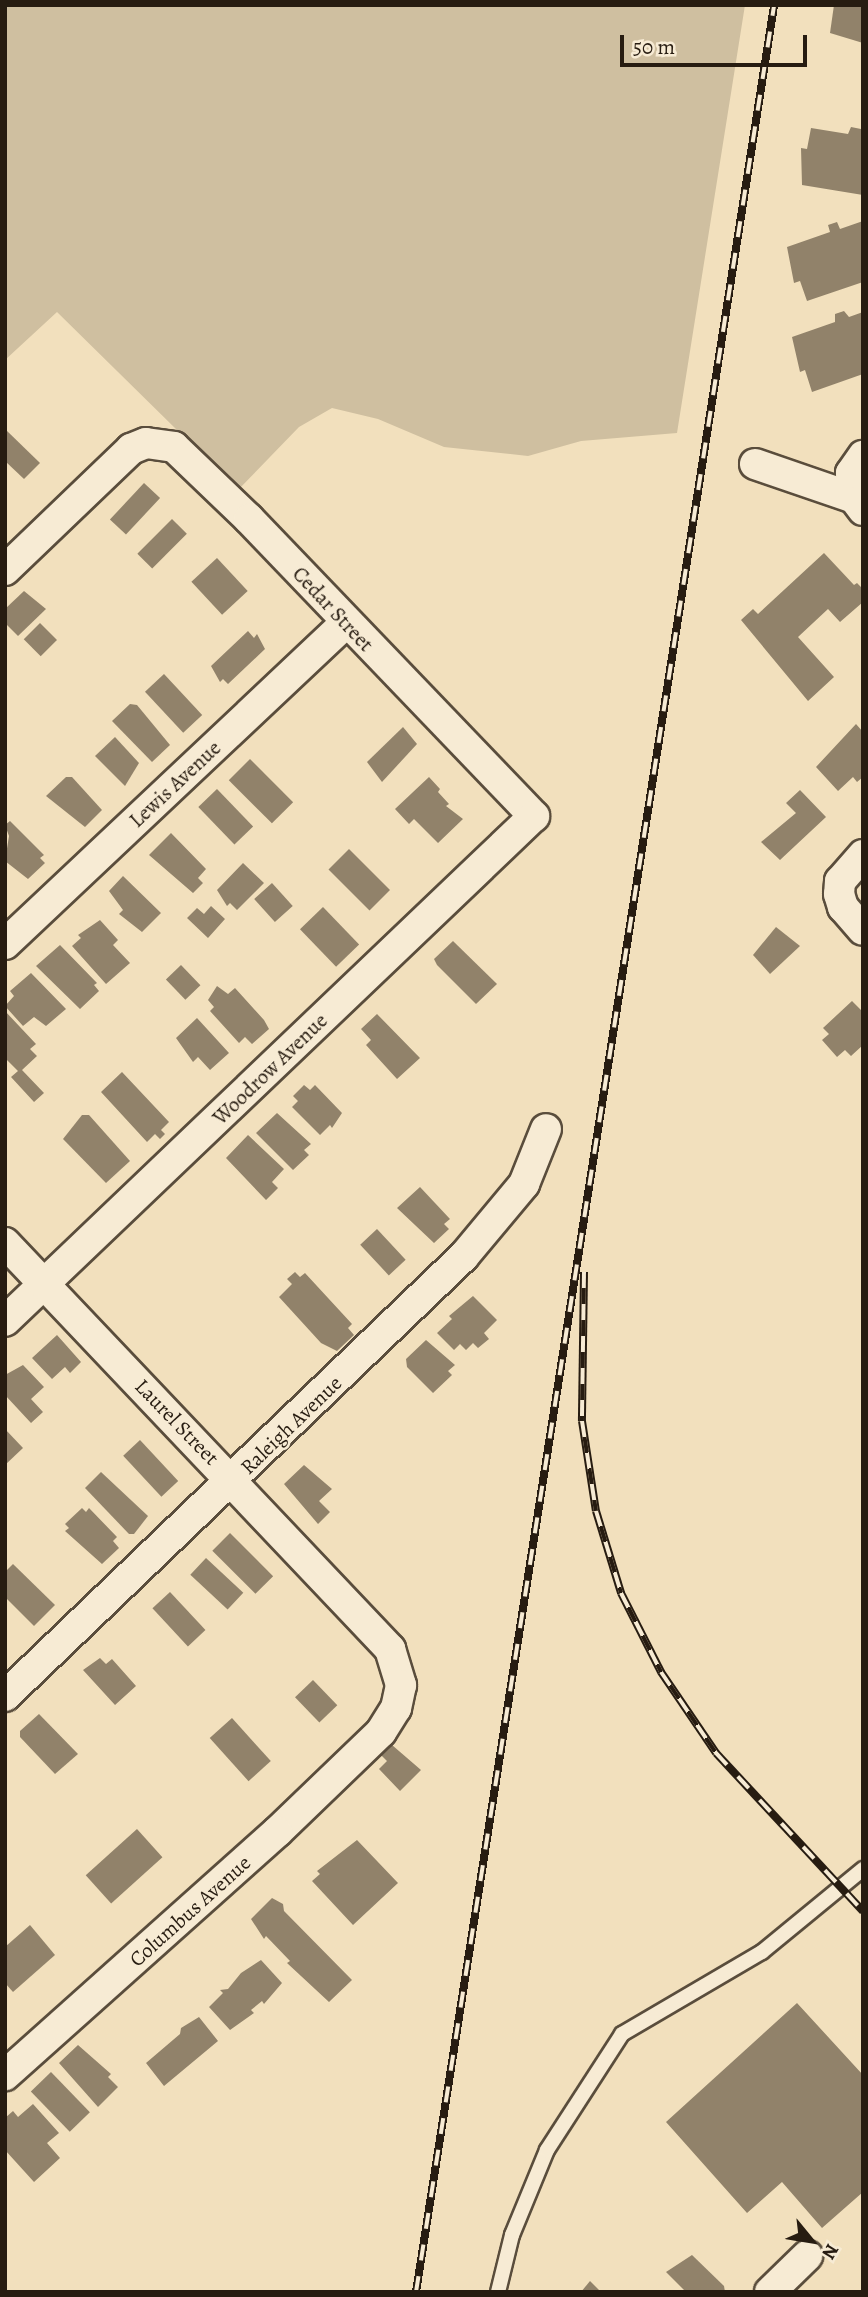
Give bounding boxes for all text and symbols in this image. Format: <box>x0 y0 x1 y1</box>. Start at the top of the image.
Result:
scale bar <box>623 21 810 65</box>
text: 50 m <box>633 33 675 61</box>
street label: Cedar Street <box>287 561 379 657</box>
street label: Lewis Avenue <box>124 735 226 833</box>
street label: Woodrow Avenue <box>207 1008 333 1130</box>
street label: Raleigh Avenue <box>235 1370 347 1480</box>
street label: Laurel Street <box>130 1374 224 1470</box>
street label: Columbus Avenue <box>124 1850 256 1972</box>
north arrow <box>777 2206 847 2276</box>
text: N <box>815 2239 845 2264</box>

